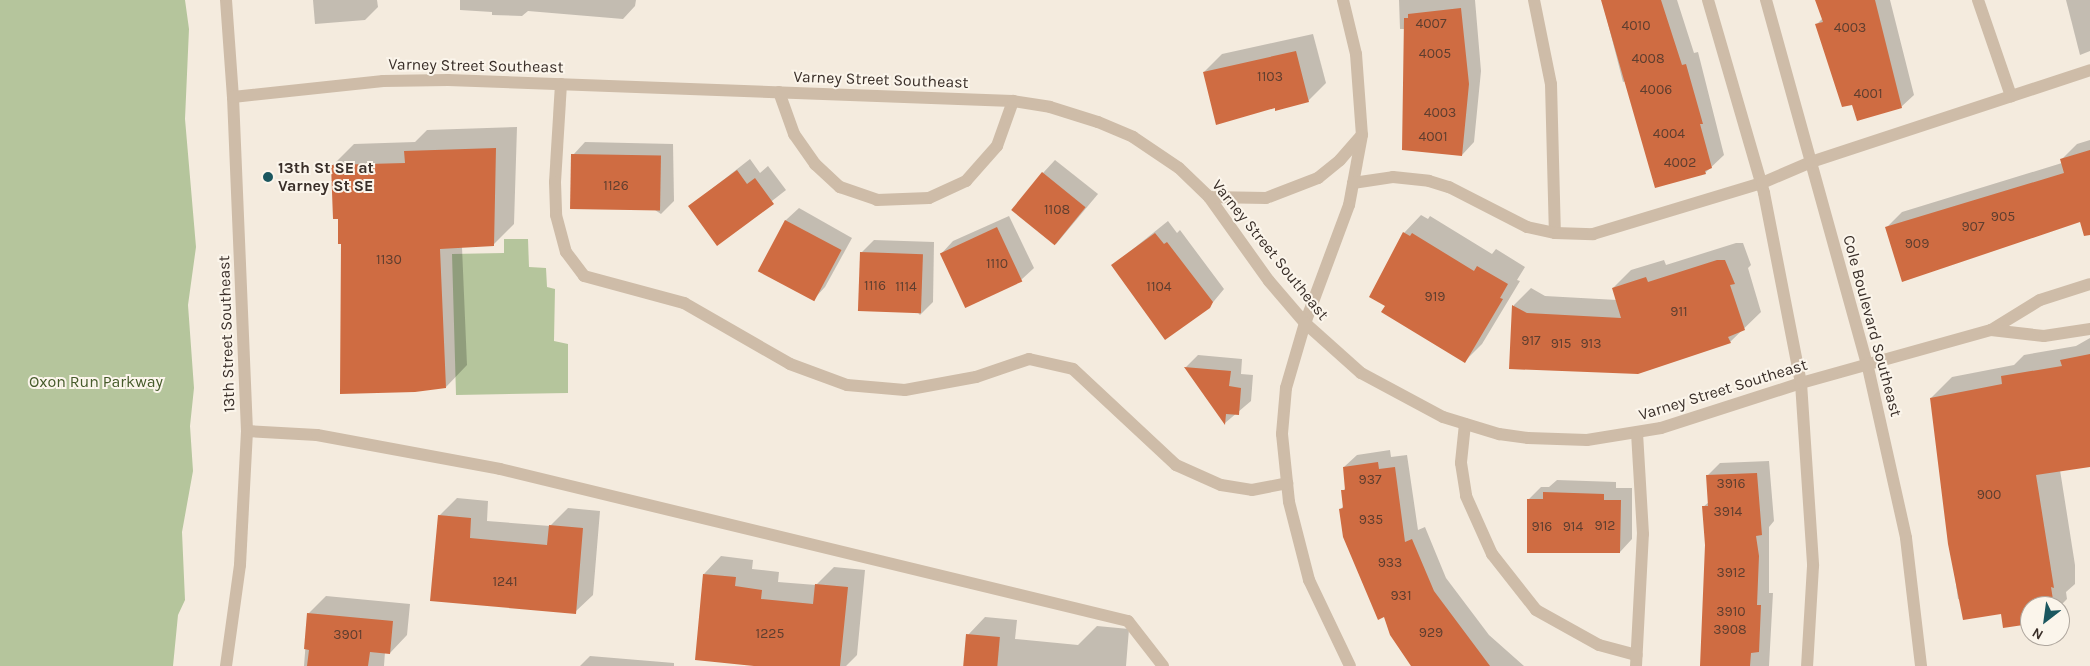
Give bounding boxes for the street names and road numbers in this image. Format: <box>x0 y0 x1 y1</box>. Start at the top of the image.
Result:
street label: Varney Street Southeast <box>388 55 564 77</box>
street label: Varney Street Southeast <box>793 67 969 93</box>
street label: Varney Street Southeast <box>1207 176 1333 324</box>
street label: Cole Boulevard Southeast <box>1838 233 1906 419</box>
street label: 13th Street Southeast <box>215 255 239 413</box>
street label: Varney Street Southeast <box>1636 355 1810 425</box>

